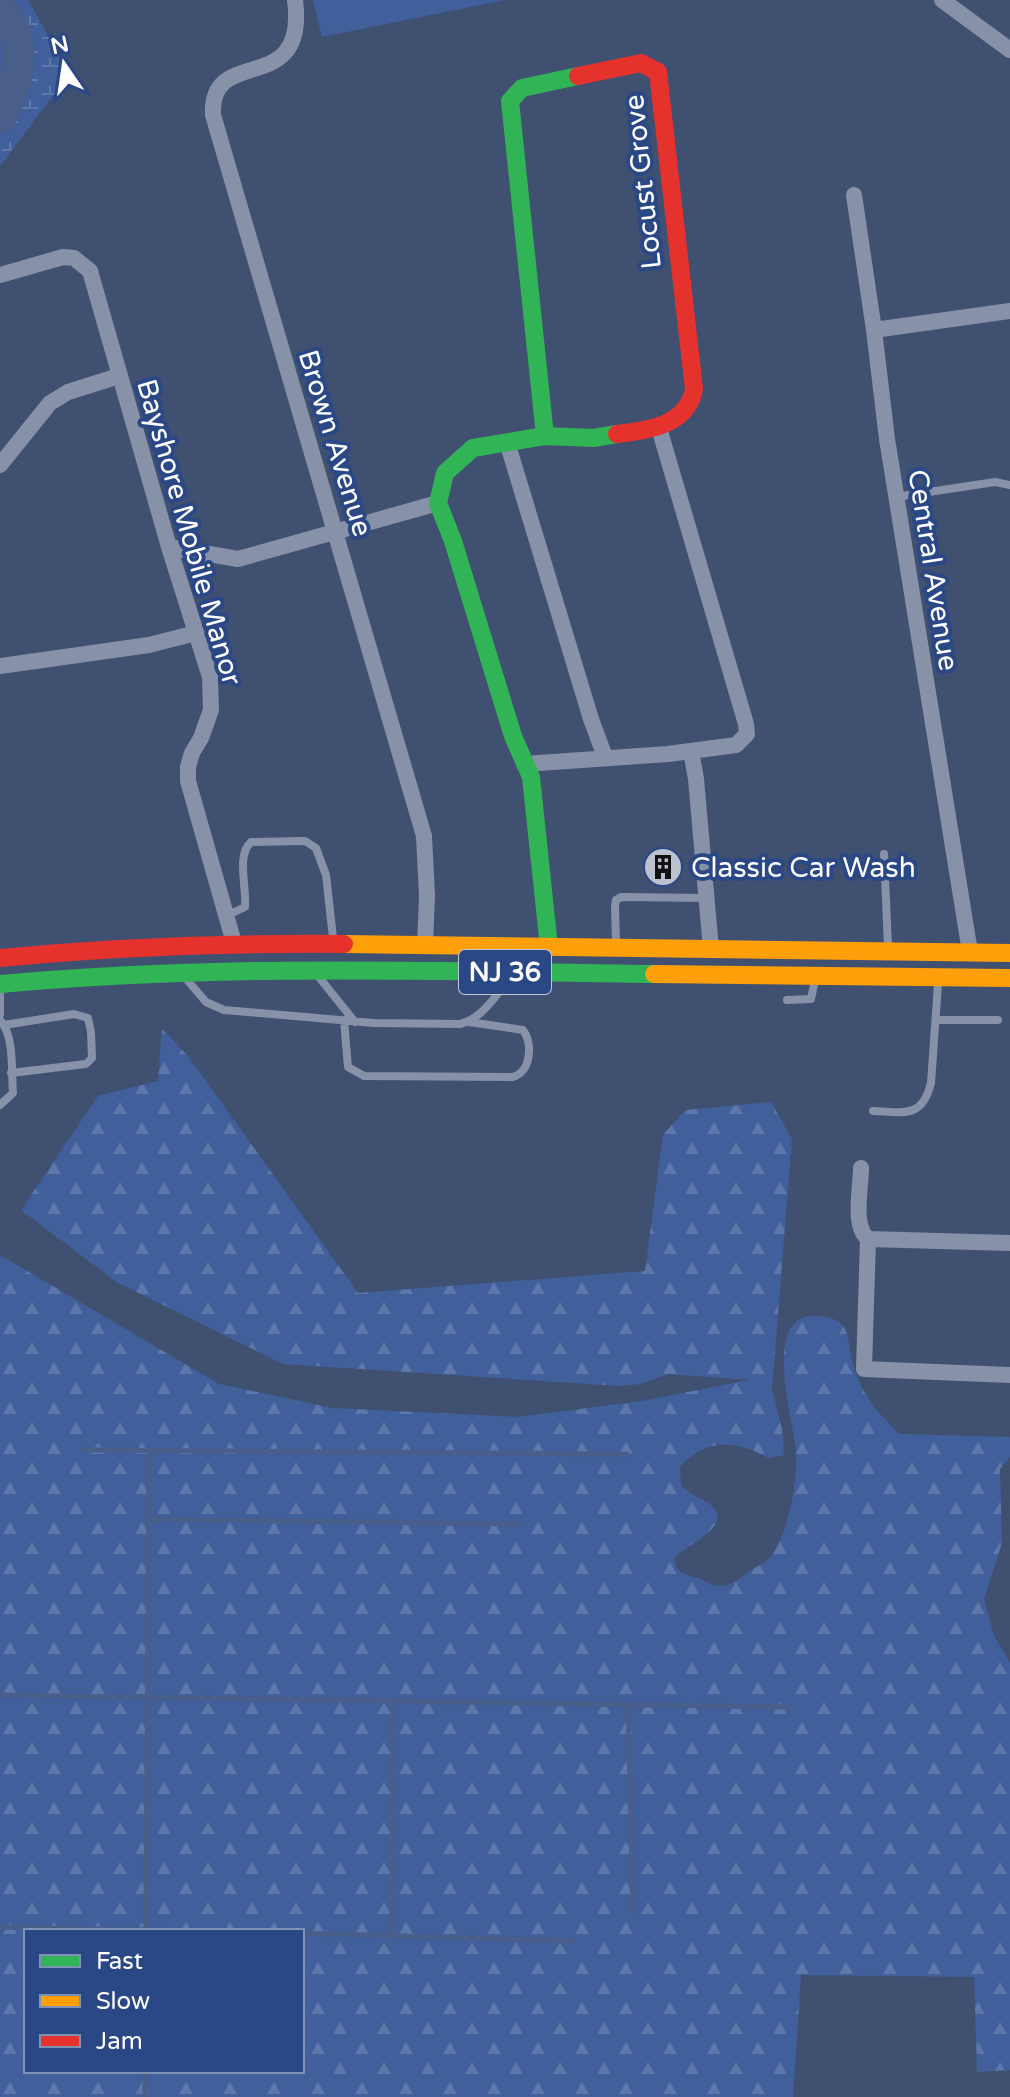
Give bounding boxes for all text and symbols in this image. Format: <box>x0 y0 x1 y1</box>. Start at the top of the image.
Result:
north arrow <box>24 24 104 104</box>
text: N <box>48 31 71 60</box>
street label: Locust Grove <box>617 93 669 271</box>
street label: Brown Avenue <box>291 346 380 541</box>
street label: Bayshore Mobile Manor <box>129 375 249 690</box>
street label: Central Avenue <box>900 467 966 673</box>
building icon: Classic Car Wash <box>642 846 684 888</box>
place label: Classic Car Wash <box>691 851 916 885</box>
road number: NJ 36 <box>459 950 551 994</box>
legend <box>24 1929 304 2073</box>
text: Fast <box>96 1947 143 1976</box>
text: Slow <box>96 1987 150 2016</box>
text: Jam <box>96 2027 143 2056</box>

